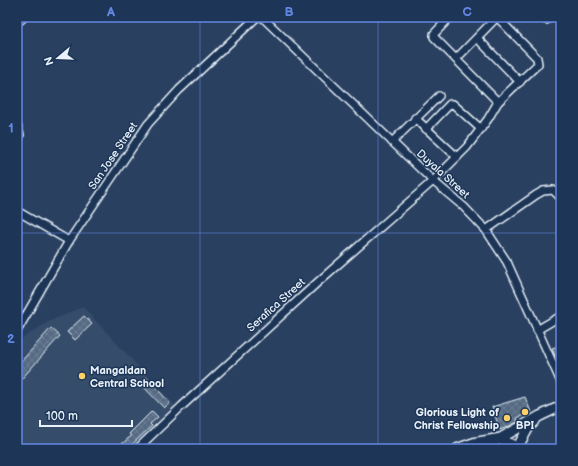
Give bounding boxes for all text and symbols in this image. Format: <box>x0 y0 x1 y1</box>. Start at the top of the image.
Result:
text: A <box>106 4 115 20</box>
text: B <box>284 4 294 20</box>
text: C <box>462 4 472 20</box>
north arrow <box>38 38 78 78</box>
text: N <box>42 55 57 67</box>
street label: San Jose Street <box>86 119 141 192</box>
text: 1 <box>8 120 14 136</box>
street label: Duyala Street <box>414 147 473 202</box>
street label: Serafica Street <box>244 275 308 334</box>
text: 2 <box>7 331 15 347</box>
place label: Mangaldan Central School <box>90 364 164 390</box>
marker: Mangaldan Central School <box>77 371 87 381</box>
scale bar <box>40 402 132 428</box>
place label: Glorious Light of Christ Fellowship <box>414 406 500 432</box>
marker: BPI <box>520 407 530 417</box>
text: 100 m <box>46 409 78 424</box>
marker: Glorious Light of Christ Fellowship <box>502 413 512 423</box>
place label: BPI <box>516 419 534 432</box>

